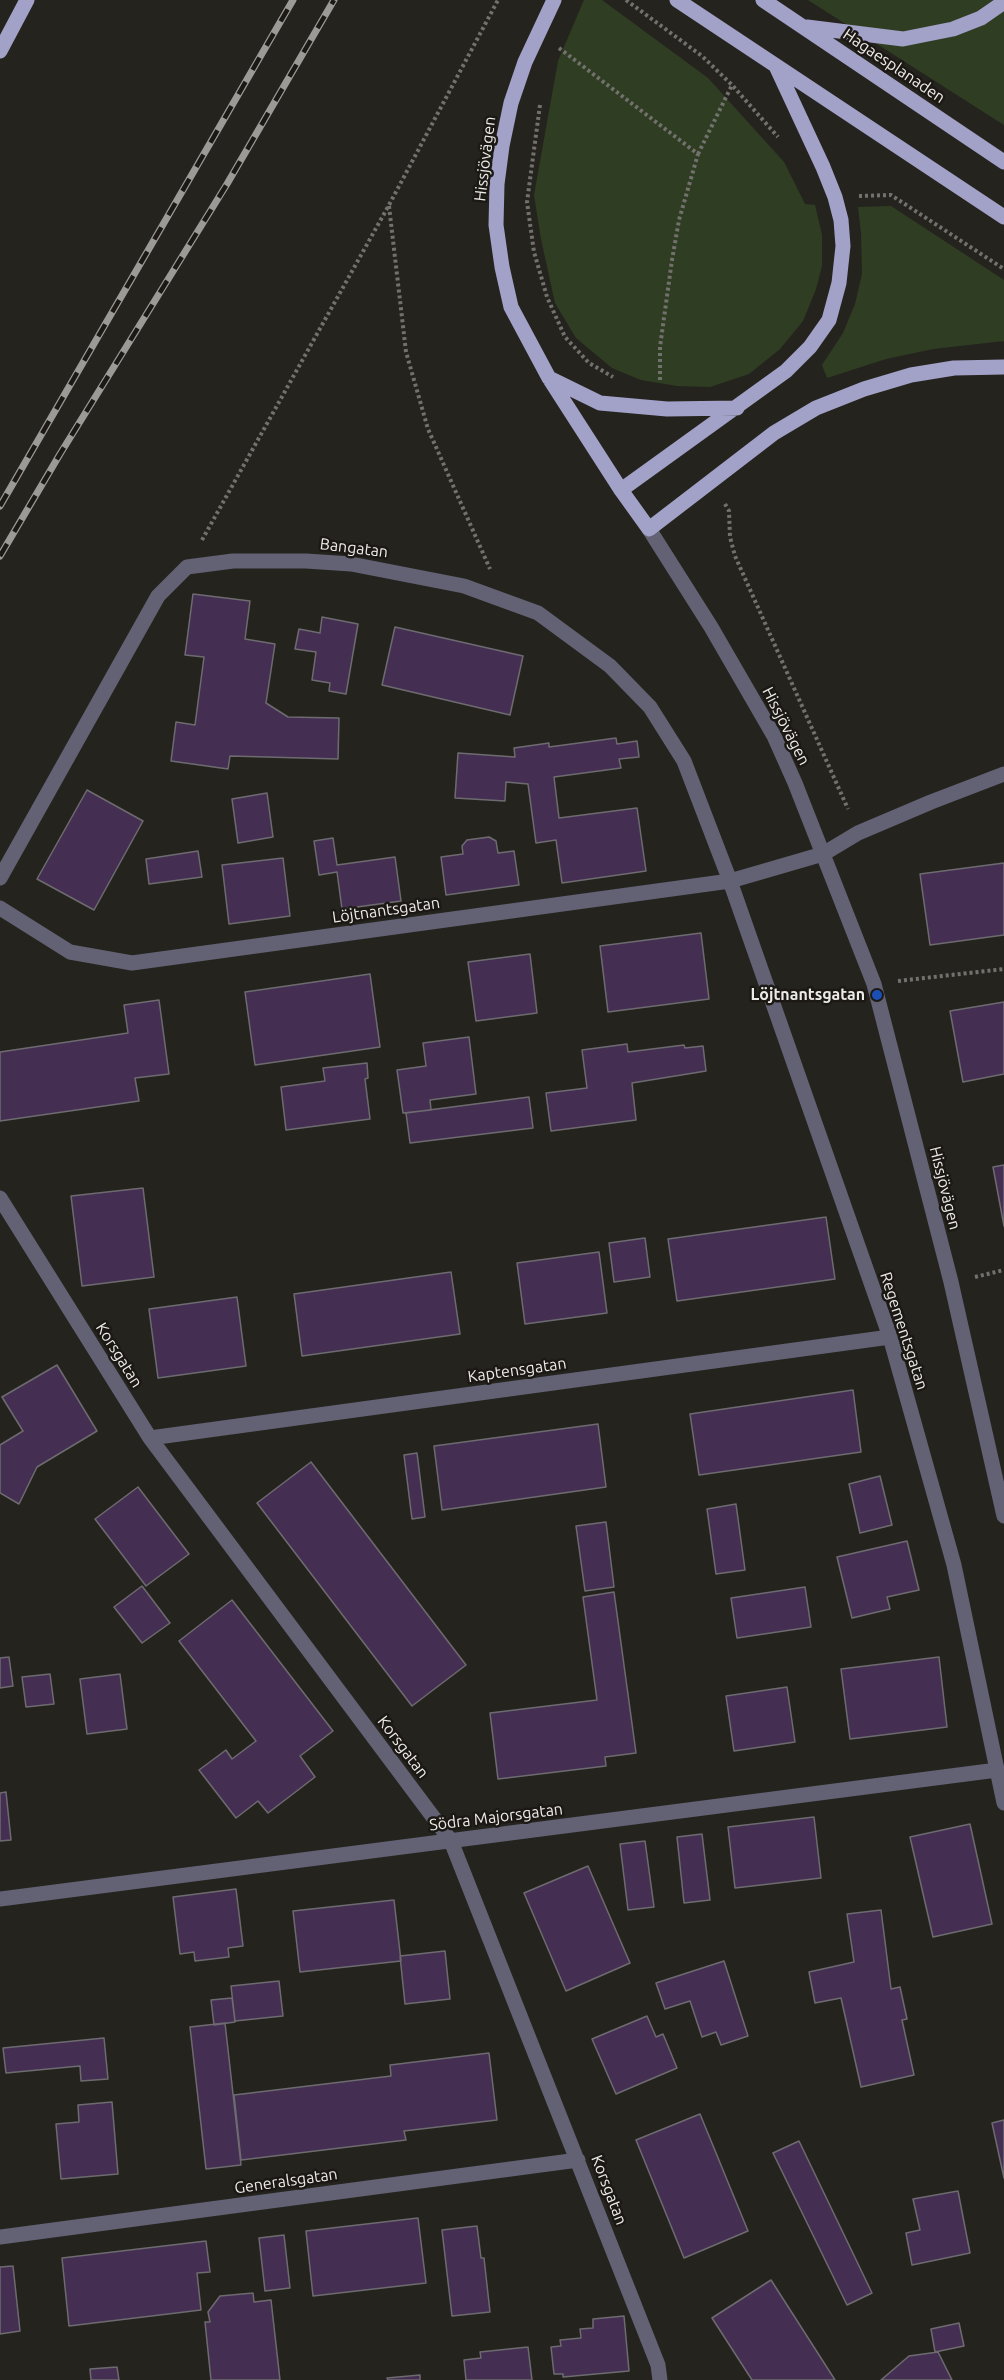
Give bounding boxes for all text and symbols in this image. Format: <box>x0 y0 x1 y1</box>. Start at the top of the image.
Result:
street label: Hagaesplanaden <box>839 25 949 107</box>
street label: Hissjövägen <box>470 115 500 203</box>
street label: Bangatan <box>319 534 389 562</box>
street label: Hissjövägen <box>758 684 814 768</box>
street label: Löjtnantsgatan <box>331 893 441 927</box>
place label: Löjtnantsgatan <box>751 985 865 1005</box>
marker: Löjtnantsgatan <box>870 988 884 1002</box>
street label: Hissjövägen <box>925 1144 965 1232</box>
street label: Regementsgatan <box>876 1270 932 1392</box>
street label: Korsgatan <box>92 1319 146 1391</box>
street label: Kaptensgatan <box>466 1354 568 1386</box>
street label: Korsgatan <box>373 1712 433 1782</box>
street label: Södra Majorsgatan <box>428 1799 564 1835</box>
street label: Korsgatan <box>587 2153 631 2227</box>
street label: Generalsgatan <box>233 2164 339 2198</box>

